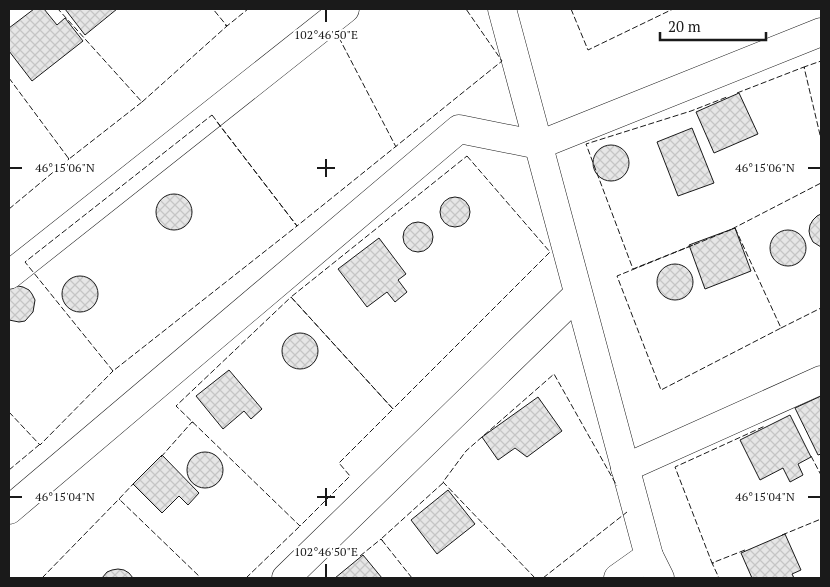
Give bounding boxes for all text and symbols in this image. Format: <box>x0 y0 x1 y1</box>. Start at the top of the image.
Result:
scale bar <box>660 10 766 42</box>
text: 20 m <box>668 16 701 36</box>
text: 102°46'50"E <box>294 27 358 42</box>
text: 46°15'06"N <box>35 160 95 175</box>
text: 46°15'06"N <box>735 160 795 175</box>
text: 46°15'04"N <box>35 489 95 504</box>
text: 46°15'04"N <box>735 489 795 504</box>
text: 102°46'50"E <box>294 544 358 559</box>

